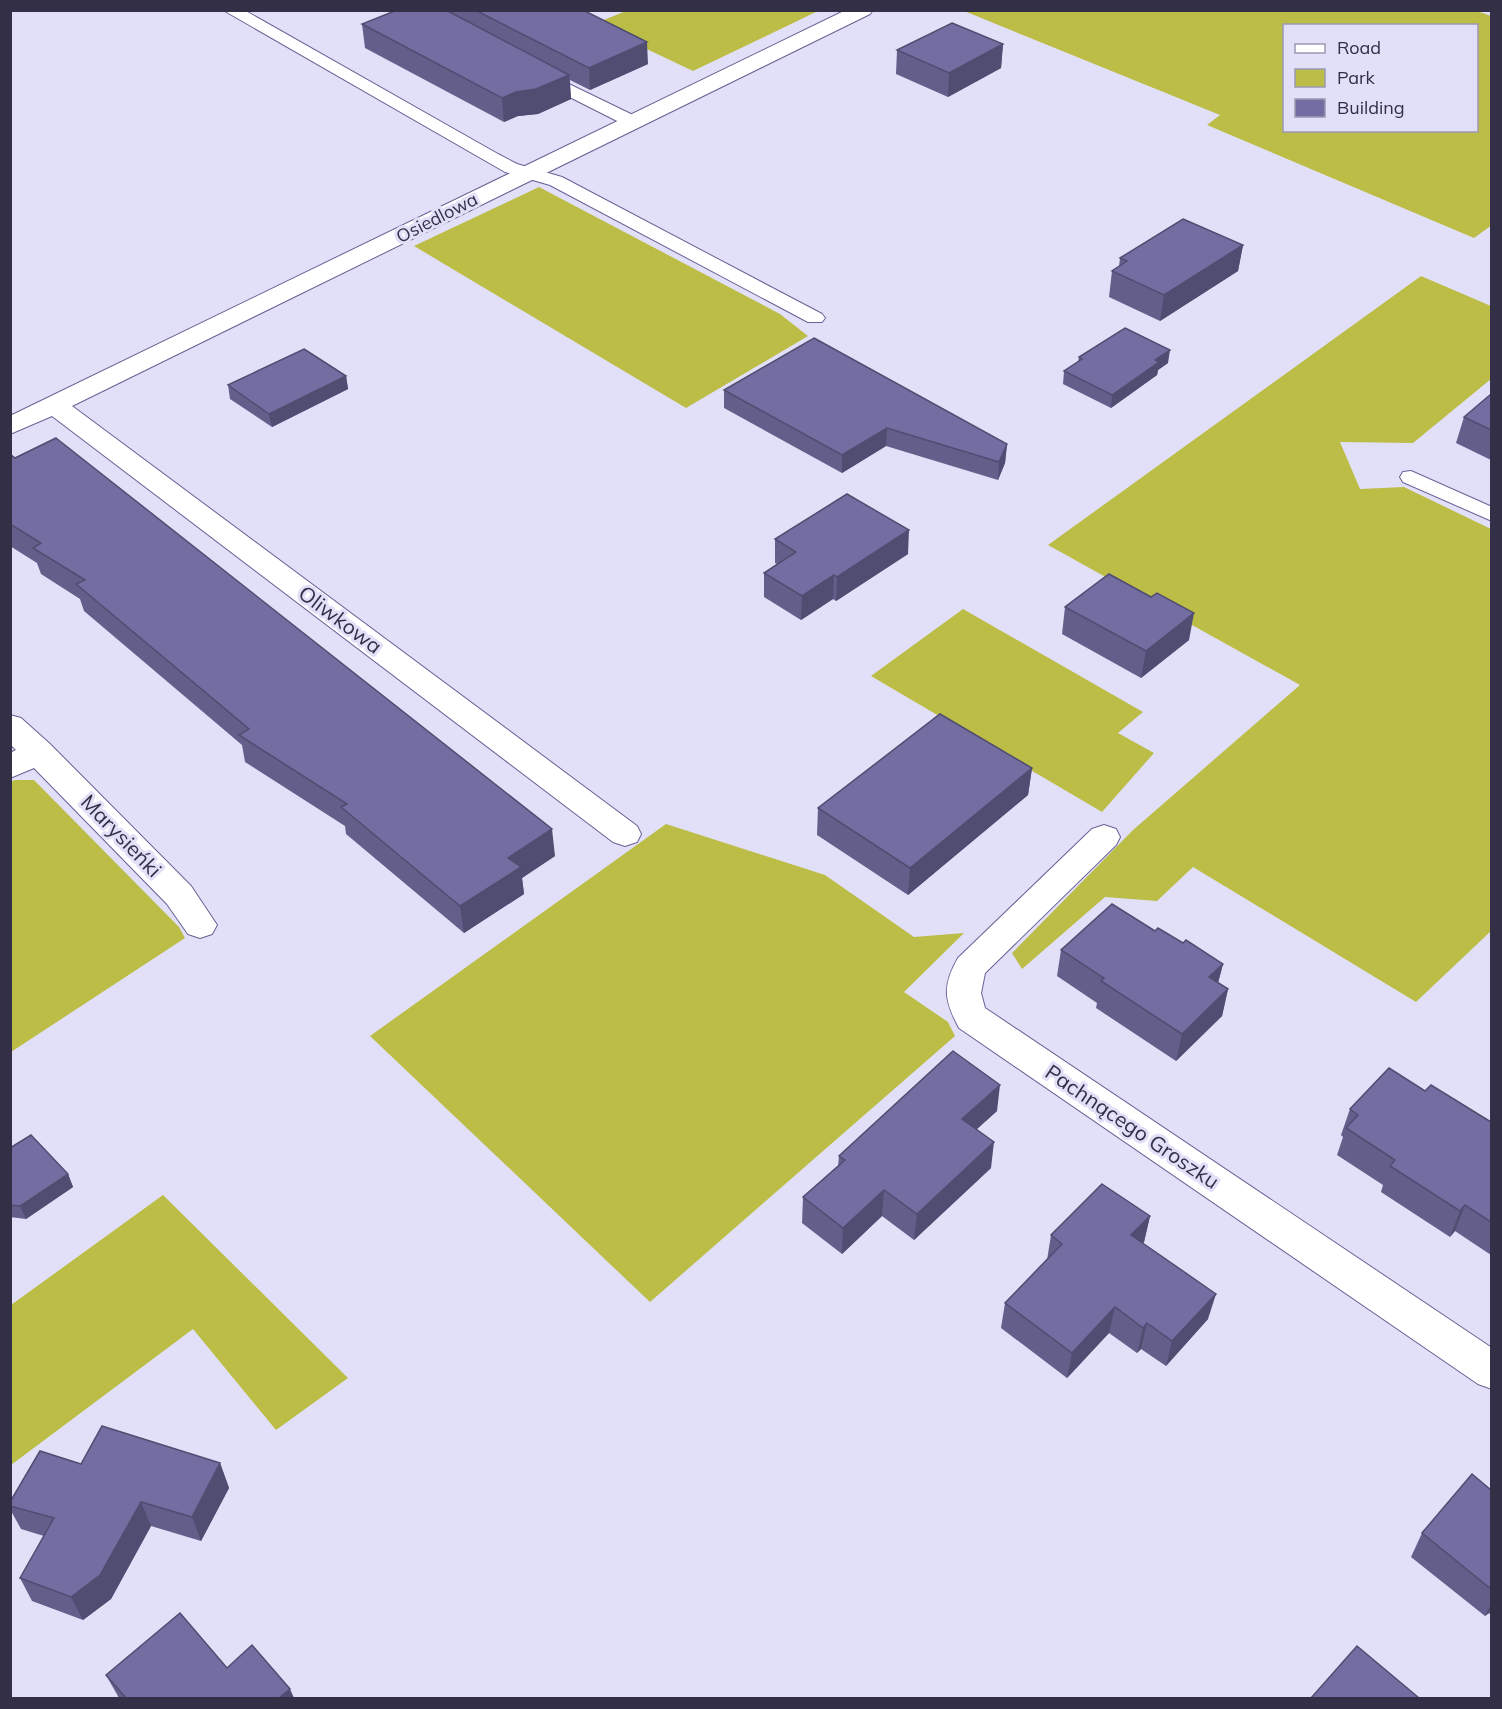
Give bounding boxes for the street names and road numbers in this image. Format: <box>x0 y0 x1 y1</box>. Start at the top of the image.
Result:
street label: Osiedlowa <box>392 187 481 248</box>
street label: Oliwkowa <box>294 579 387 659</box>
street label: Marysieńki <box>76 789 167 882</box>
street label: Pachnącego Groszku <box>1041 1058 1224 1194</box>

